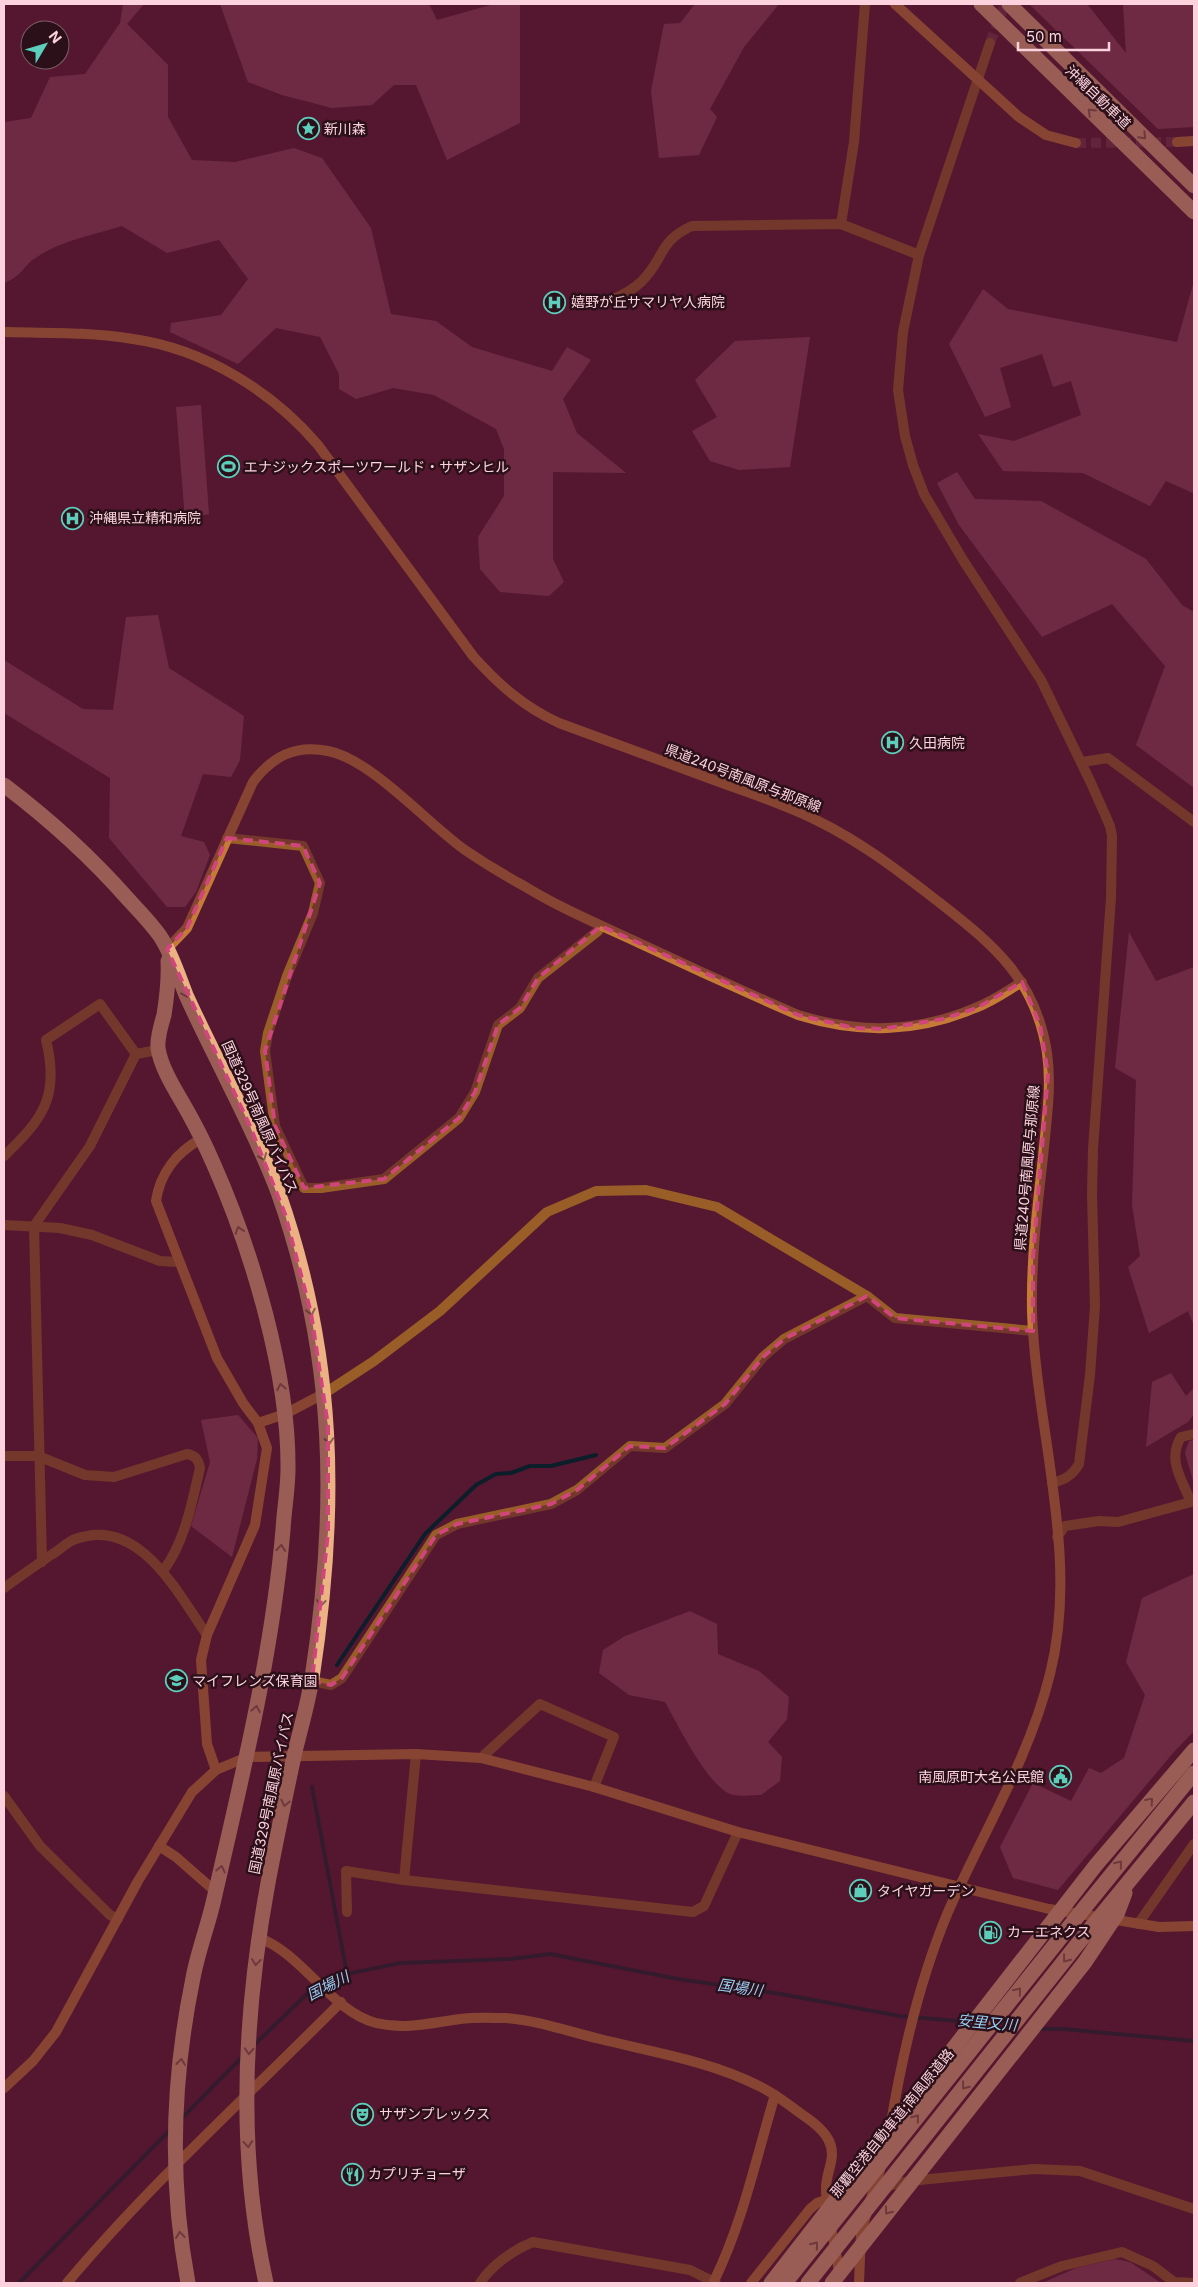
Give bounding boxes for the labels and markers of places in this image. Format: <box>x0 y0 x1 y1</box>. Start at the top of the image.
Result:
place icon: 新川森 <box>296 117 320 141</box>
place label: 新川森 <box>324 120 366 137</box>
hospital icon: 嬉野が丘サマリヤ人病院 <box>543 290 567 314</box>
place label: 嬉野が丘サマリヤ人病院 <box>571 293 725 310</box>
sports icon: エナジックスポーツワールド・サザンヒル <box>216 455 240 479</box>
place label: エナジックスポーツワールド・サザンヒル <box>244 458 509 475</box>
hospital icon: 沖縄県立精和病院 <box>61 506 85 530</box>
place label: 沖縄県立精和病院 <box>89 509 201 526</box>
hospital icon: 久田病院 <box>881 731 905 755</box>
place label: 久田病院 <box>909 734 965 751</box>
school or university icon: マイフレンズ保育園 <box>164 1669 188 1693</box>
place label: マイフレンズ保育園 <box>192 1672 318 1689</box>
public building icon: 南風原町大名公民館 <box>1048 1765 1072 1789</box>
place label: 南風原町大名公民館 <box>918 1768 1044 1785</box>
shop icon: タイヤガーデン <box>849 1879 873 1903</box>
place label: タイヤガーデン <box>877 1882 975 1899</box>
fuel station icon: カーエネクス <box>979 1920 1003 1944</box>
place label: カーエネクス <box>1007 1923 1091 1940</box>
theatre icon: サザンプレックス <box>351 2102 375 2126</box>
place label: サザンプレックス <box>379 2105 490 2122</box>
restaurant icon: カプリチョーザ <box>340 2162 364 2186</box>
place label: カプリチョーザ <box>368 2165 466 2182</box>

